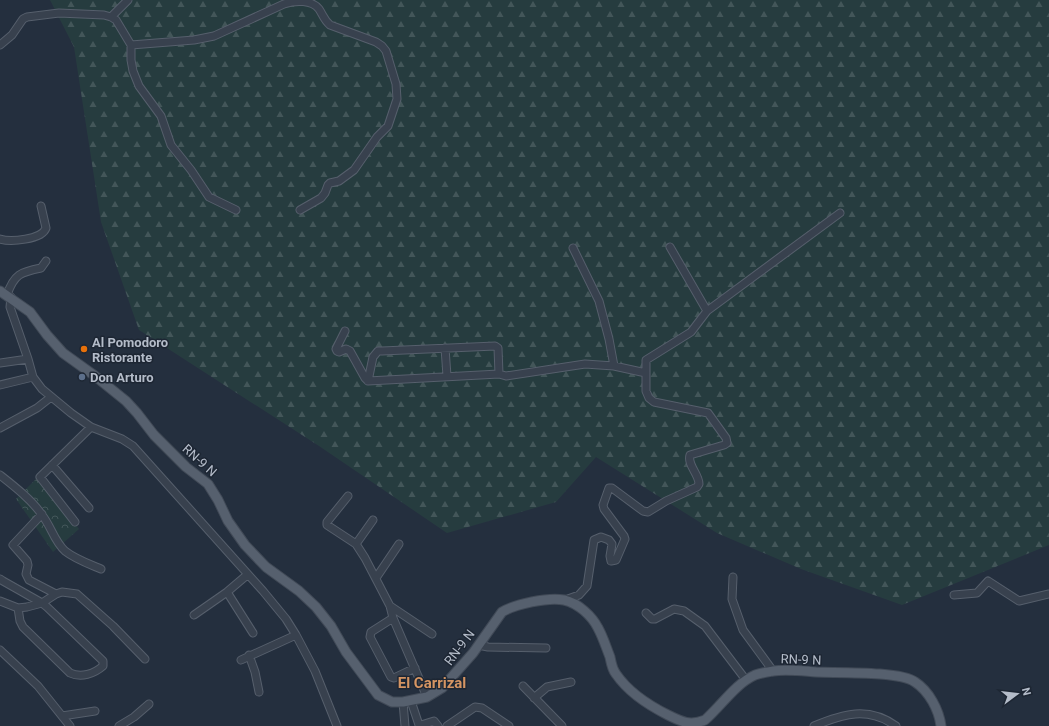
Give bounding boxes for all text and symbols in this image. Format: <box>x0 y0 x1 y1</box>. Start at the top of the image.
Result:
place label: Al Pomodoro Ristorante <box>92 335 168 365</box>
marker: Al Pomodoro Ristorante <box>79 344 89 354</box>
place label: Don Arturo <box>90 370 154 385</box>
marker: Don Arturo <box>77 372 87 382</box>
street label: RN-9 N <box>180 441 220 480</box>
street label: RN-9 N <box>441 627 478 668</box>
street label: RN-9 N <box>780 651 822 668</box>
district label: El Carrizal <box>398 674 466 692</box>
north arrow <box>997 674 1037 714</box>
text: N <box>1019 686 1034 697</box>

